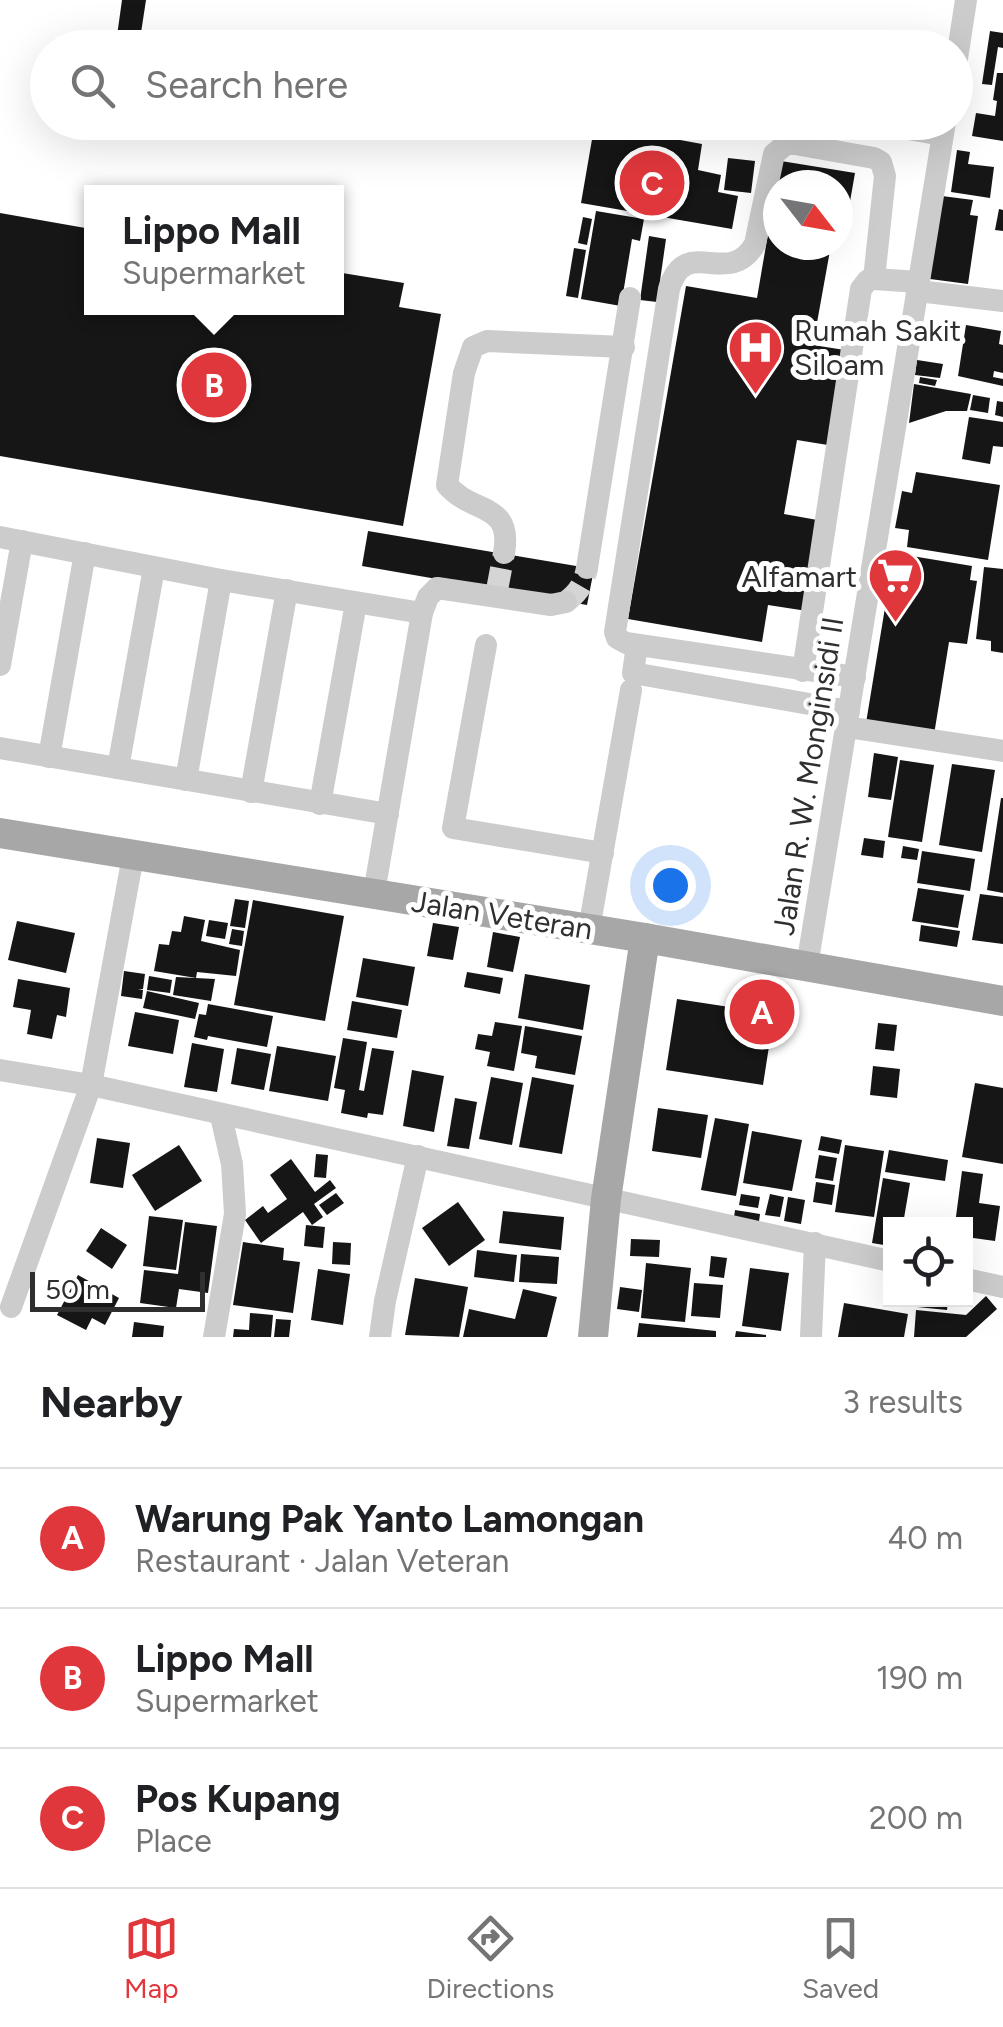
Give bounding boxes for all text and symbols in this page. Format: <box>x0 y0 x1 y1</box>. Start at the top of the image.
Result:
search box <box>30 30 973 140</box>
icon: search <box>65 58 120 113</box>
text: Search here <box>145 62 348 108</box>
pin: C <box>620 146 684 220</box>
north arrow <box>763 170 853 260</box>
popup <box>84 185 344 315</box>
text: Lippo Mall <box>122 208 301 254</box>
text: Supermarket <box>122 254 306 292</box>
place label: Rumah Sakit Siloam <box>794 312 961 383</box>
hospital icon: Rumah Sakit Siloam <box>725 317 785 396</box>
pin: B <box>182 348 246 422</box>
supermarket icon: Alfamart <box>866 546 926 625</box>
place label: Alfamart <box>742 558 857 595</box>
street label: Jalan R. W. Monginsidi II <box>765 614 851 938</box>
your location <box>645 860 696 911</box>
street label: Jalan Veteran <box>409 882 595 948</box>
pin: A <box>730 974 794 1050</box>
map controls <box>883 1217 973 1307</box>
button: locate <box>883 1217 973 1307</box>
scale bar <box>30 1267 205 1312</box>
text: 50 m <box>45 1272 110 1306</box>
text: Nearby <box>40 1377 182 1428</box>
text: 3 results <box>843 1383 963 1421</box>
text: Warung Pak Yanto Lamongan <box>135 1496 644 1542</box>
text: A <box>61 1519 84 1557</box>
text: 40 m <box>887 1519 963 1557</box>
text: Restaurant · Jalan Veteran <box>135 1542 509 1580</box>
text: Lippo Mall <box>135 1636 314 1682</box>
text: B <box>63 1659 82 1697</box>
text: 190 m <box>876 1659 963 1697</box>
text: Supermarket <box>135 1682 319 1720</box>
text: Pos Kupang <box>135 1776 341 1822</box>
text: C <box>61 1799 84 1837</box>
text: 200 m <box>869 1799 963 1837</box>
text: Place <box>135 1822 212 1860</box>
tab: Map <box>124 1911 179 2005</box>
tab: Directions <box>427 1911 554 2005</box>
tab: Saved <box>802 1911 879 2005</box>

